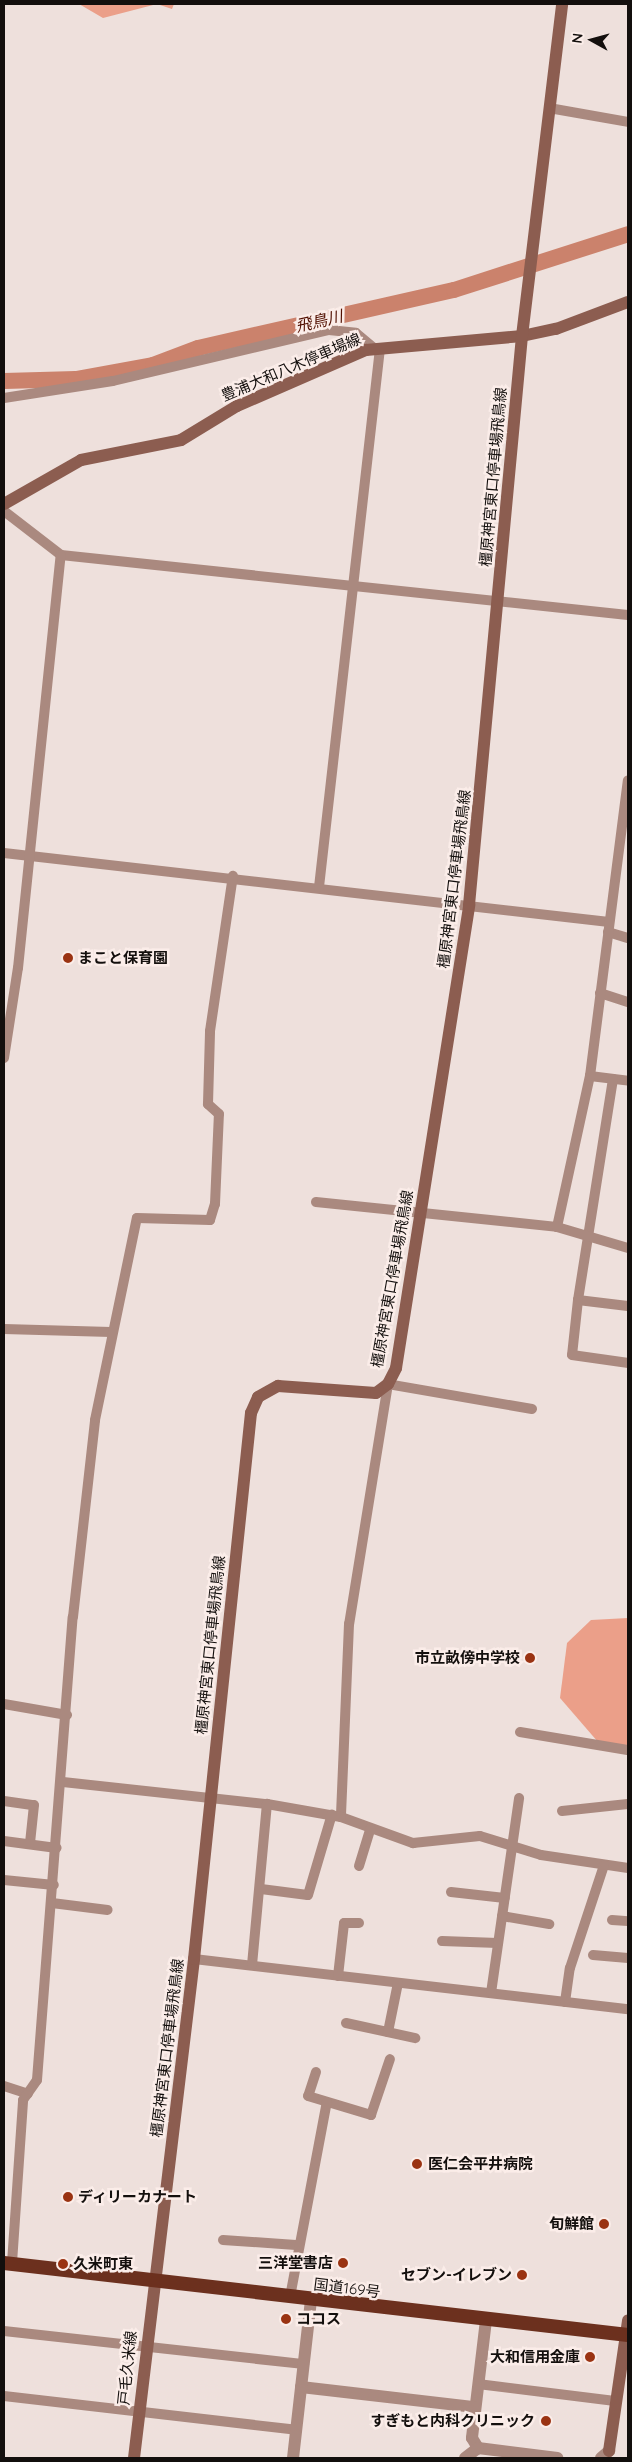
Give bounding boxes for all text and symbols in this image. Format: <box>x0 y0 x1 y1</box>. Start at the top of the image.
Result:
north arrow <box>567 15 617 65</box>
text: N <box>568 32 587 44</box>
water label: 飛鳥川 <box>293 306 345 336</box>
street label: 豊浦大和八木停車場線 <box>218 329 364 405</box>
street label: 橿原神宮東口停車場飛鳥線 <box>476 387 510 567</box>
street label: 橿原神宮東口停車場飛鳥線 <box>434 789 474 969</box>
place label: まこと保育園 <box>78 949 168 967</box>
marker: まこと保育園 <box>62 952 74 964</box>
street label: 橿原神宮東口停車場飛鳥線 <box>368 1189 416 1369</box>
street label: 橿原神宮東口停車場飛鳥線 <box>192 1555 228 1735</box>
place label: 市立畝傍中学校 <box>415 1649 520 1667</box>
marker: 市立畝傍中学校 <box>524 1652 536 1664</box>
street label: 橿原神宮東口停車場飛鳥線 <box>147 1958 187 2138</box>
place label: 医仁会平井病院 <box>428 2155 533 2173</box>
marker: 医仁会平井病院 <box>410 2157 424 2171</box>
place label: ディリーカナート <box>78 2188 198 2206</box>
marker: ディリーカナート <box>62 2191 74 2203</box>
place label: 旬鮮館 <box>549 2215 594 2233</box>
marker: 旬鮮館 <box>598 2218 610 2230</box>
place label: 三洋堂書店 <box>258 2254 333 2272</box>
place label: 久米町東 <box>73 2255 133 2273</box>
marker: 三洋堂書店 <box>337 2257 349 2269</box>
marker: 久米町東 <box>57 2258 69 2270</box>
place label: セブン-イレブン <box>401 2266 512 2284</box>
marker: セブン-イレブン <box>516 2269 528 2281</box>
street label: 国道169号 <box>313 2275 381 2301</box>
place label: ココス <box>296 2310 341 2328</box>
marker: ココス <box>280 2313 292 2325</box>
street label: 戸毛久米線 <box>114 2330 140 2406</box>
place label: 大和信用金庫 <box>490 2348 580 2366</box>
marker: 大和信用金庫 <box>584 2351 596 2363</box>
place label: すぎもと内科クリニック <box>370 2412 535 2430</box>
marker: すぎもと内科クリニック <box>539 2414 553 2428</box>

